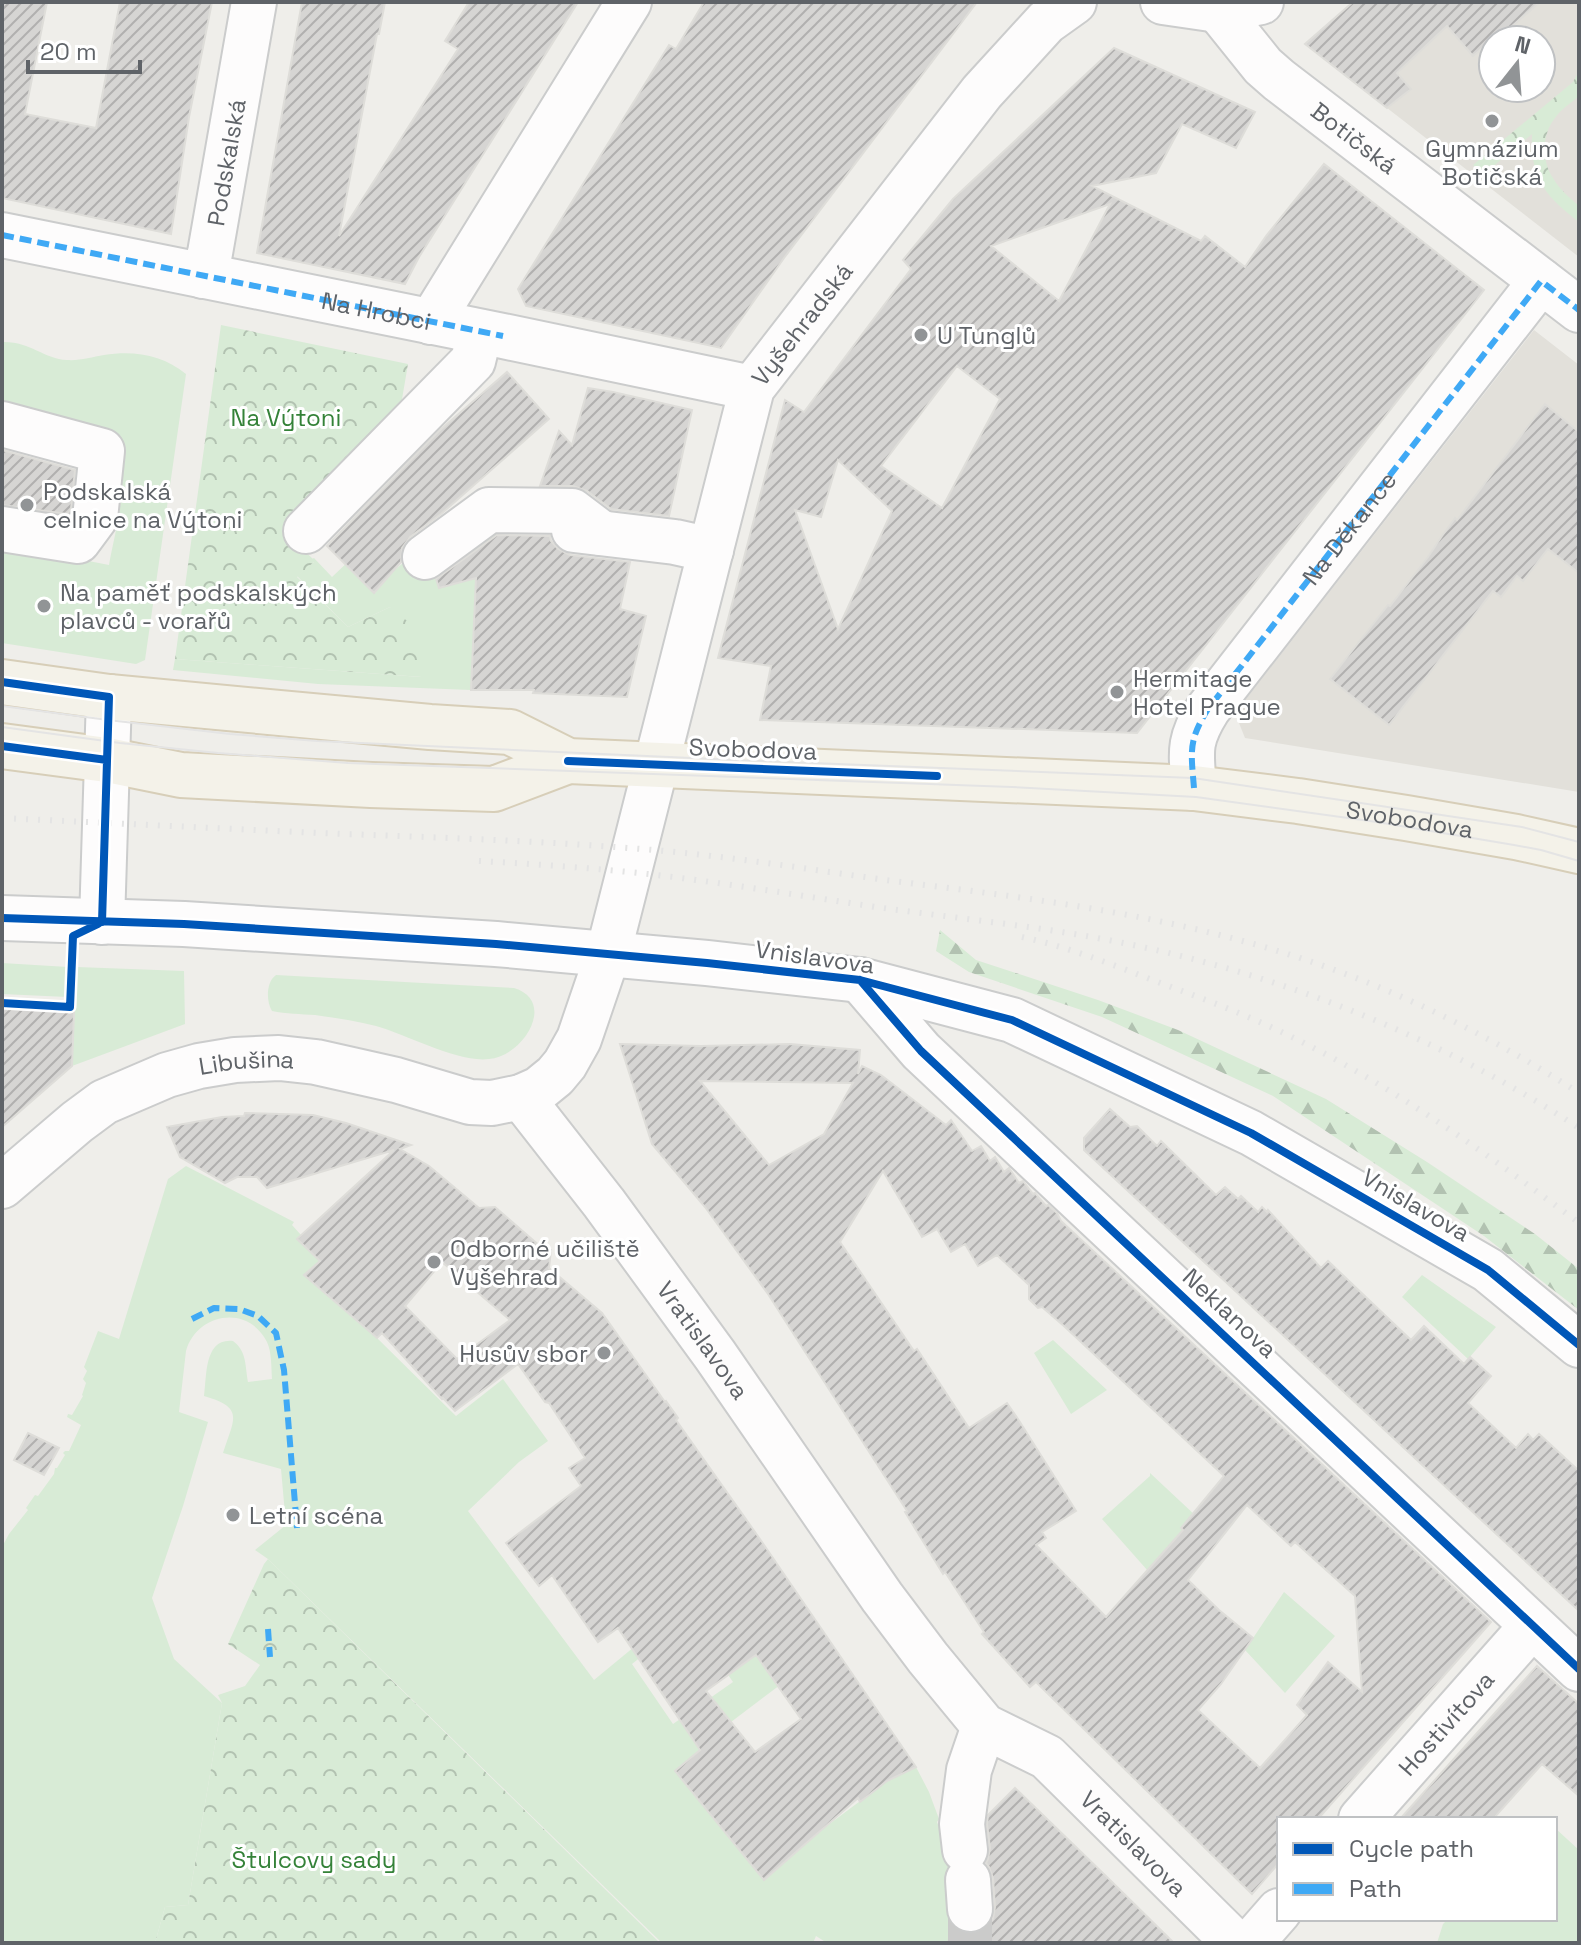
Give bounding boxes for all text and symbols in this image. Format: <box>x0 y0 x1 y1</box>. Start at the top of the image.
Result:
scale bar <box>28 24 140 74</box>
north arrow <box>1477 24 1557 104</box>
text: N <box>1512 29 1534 60</box>
text: 20 m <box>40 36 97 67</box>
street label: Botičská <box>1305 95 1404 181</box>
street label: Podskalská <box>200 96 252 228</box>
marker: Gymnázium Botičská <box>1483 112 1501 130</box>
place label: Gymnázium Botičská <box>1425 133 1559 192</box>
street label: Vyšehradská <box>744 256 859 392</box>
street label: Na Hrobci <box>319 284 434 337</box>
place label: U Tunglů <box>937 320 1036 351</box>
marker: U Tunglů <box>912 326 930 344</box>
park label: Na Výtoni <box>231 402 341 433</box>
street label: Na Děkance <box>1295 465 1403 591</box>
place label: Podskalská celnice na Výtoni <box>43 476 242 535</box>
marker: Podskalská celnice na Výtoni <box>18 496 36 514</box>
place label: Na paměť podskalských plavců - vorařů <box>60 577 337 636</box>
marker: Na paměť podskalských plavců - vorařů <box>35 597 53 615</box>
place label: Hermitage Hotel Prague <box>1133 663 1281 722</box>
marker: Hermitage Hotel Prague <box>1108 683 1126 701</box>
street label: Svobodova <box>688 731 818 767</box>
street label: Svobodova <box>1344 793 1476 845</box>
street label: Vnislavova <box>753 933 877 981</box>
street label: Libušina <box>196 1042 296 1081</box>
street label: Vnislavova <box>1356 1162 1476 1249</box>
place label: Odborné učiliště Vyšehrad <box>450 1233 640 1292</box>
marker: Odborné učiliště Vyšehrad <box>425 1253 443 1271</box>
street label: Neklanova <box>1176 1261 1284 1365</box>
street label: Vratislavova <box>651 1275 756 1405</box>
place label: Husův sbor <box>459 1338 588 1369</box>
marker: Husův sbor <box>595 1344 613 1362</box>
place label: Letní scéna <box>249 1500 383 1531</box>
marker: Letní scéna <box>224 1506 242 1524</box>
street label: Hostivítova <box>1391 1664 1501 1782</box>
street label: Vratislavova <box>1074 1783 1194 1903</box>
legend <box>1277 1817 1557 1921</box>
text: Cycle path <box>1349 1833 1474 1864</box>
park label: Štulcovy sady <box>232 1844 396 1875</box>
text: Path <box>1349 1873 1402 1904</box>

